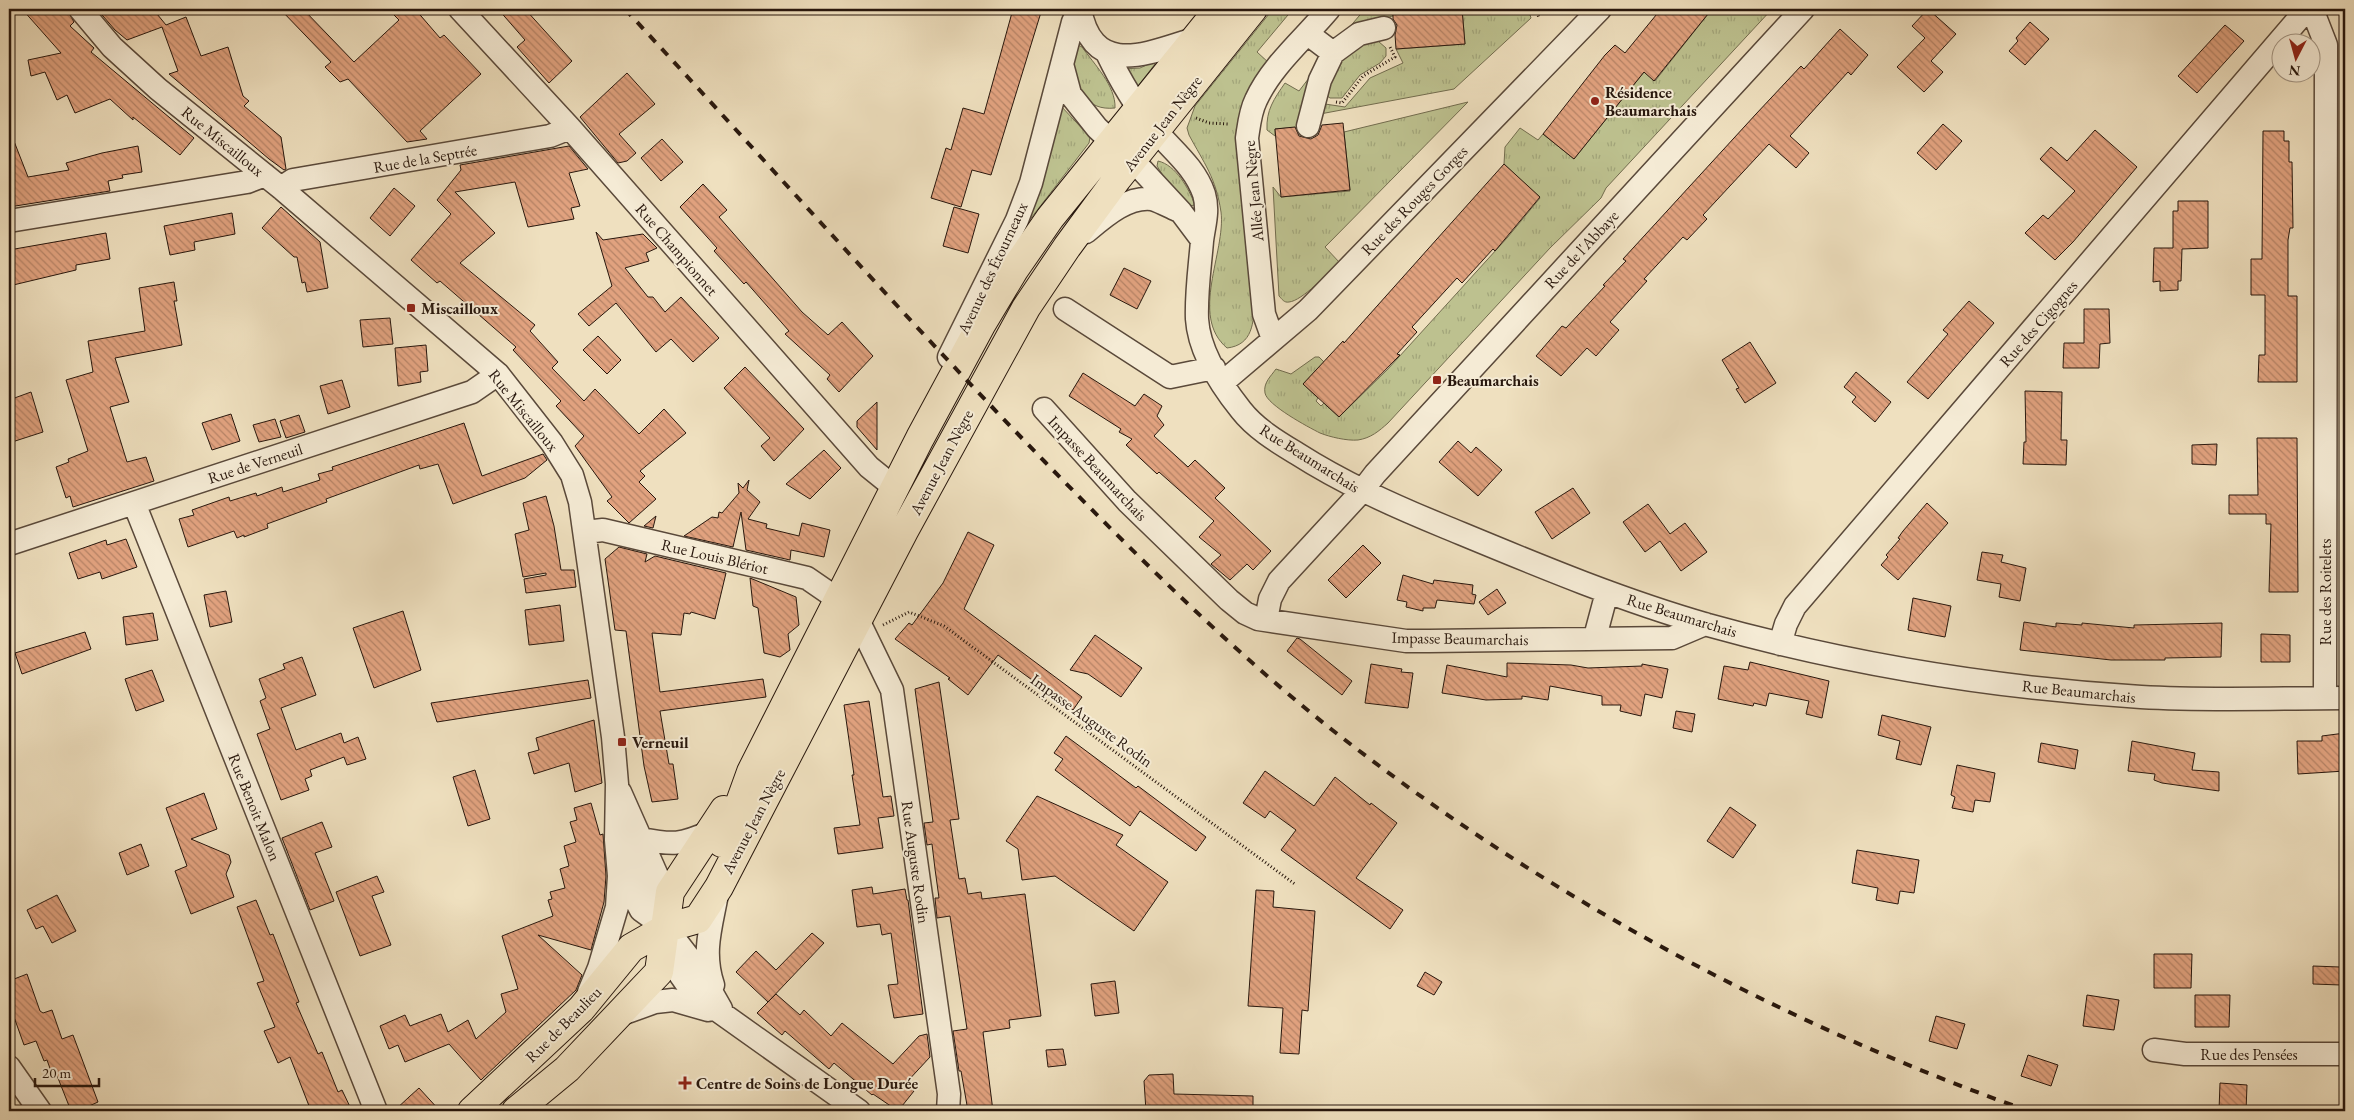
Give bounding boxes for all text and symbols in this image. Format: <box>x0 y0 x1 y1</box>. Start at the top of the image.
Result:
north arrow <box>2272 32 2322 82</box>
text: N <box>2287 61 2301 80</box>
street label: Avenue Jean Nègre <box>1118 71 1206 176</box>
place label: Résidence Beaumarchais <box>1605 82 1697 121</box>
marker: Résidence Beaumarchais <box>1589 95 1601 107</box>
street label: Rue Miscailloux <box>177 102 268 181</box>
street label: Rue de la Septrée <box>372 139 479 178</box>
street label: Allée Jean Nègre <box>1239 140 1268 243</box>
street label: Rue des Rouges Gorges <box>1357 141 1472 260</box>
street label: Rue Championnet <box>631 199 723 300</box>
street label: Avenue des Étourneaux <box>952 199 1032 339</box>
street label: Rue de l'Abbaye <box>1540 206 1623 293</box>
street label: Rue des Cigognes <box>1995 275 2082 371</box>
place label: Miscailloux <box>421 298 498 319</box>
marker: Miscailloux <box>405 302 417 314</box>
street label: Rue Miscailloux <box>484 365 563 456</box>
place label: Beaumarchais <box>1447 370 1539 391</box>
marker: Beaumarchais <box>1431 374 1443 386</box>
street label: Avenue Jean Nègre <box>904 406 978 519</box>
street label: Impasse Beaumarchais <box>1043 411 1152 526</box>
street label: Rue Beaumarchais <box>1256 419 1364 498</box>
street label: Rue de Verneuil <box>205 438 305 489</box>
street label: Rue Louis Blériot <box>659 534 770 579</box>
street label: Rue des Roitelets <box>2315 539 2336 645</box>
street label: Rue Beaumarchais <box>1624 589 1740 642</box>
street label: Impasse Beaumarchais <box>1391 627 1529 650</box>
street label: Impasse Auguste Rodin <box>1026 669 1158 772</box>
street label: Rue Beaumarchais <box>2021 675 2137 708</box>
place label: Verneuil <box>632 732 689 753</box>
marker: Verneuil <box>616 736 628 748</box>
street label: Rue Benoit Malon <box>223 750 286 865</box>
street label: Avenue Jean Nègre <box>716 765 790 878</box>
street label: Rue Auguste Rodin <box>897 799 935 925</box>
street label: Rue de Beaulieu <box>521 981 606 1067</box>
street label: Rue des Pensées <box>2200 1044 2298 1065</box>
scale bar <box>35 1055 99 1087</box>
text: 20 m <box>42 1063 71 1082</box>
place label: Centre de Soins de Longue Durée <box>696 1073 918 1094</box>
marker: Centre de Soins de Longue Durée <box>678 1076 692 1090</box>

